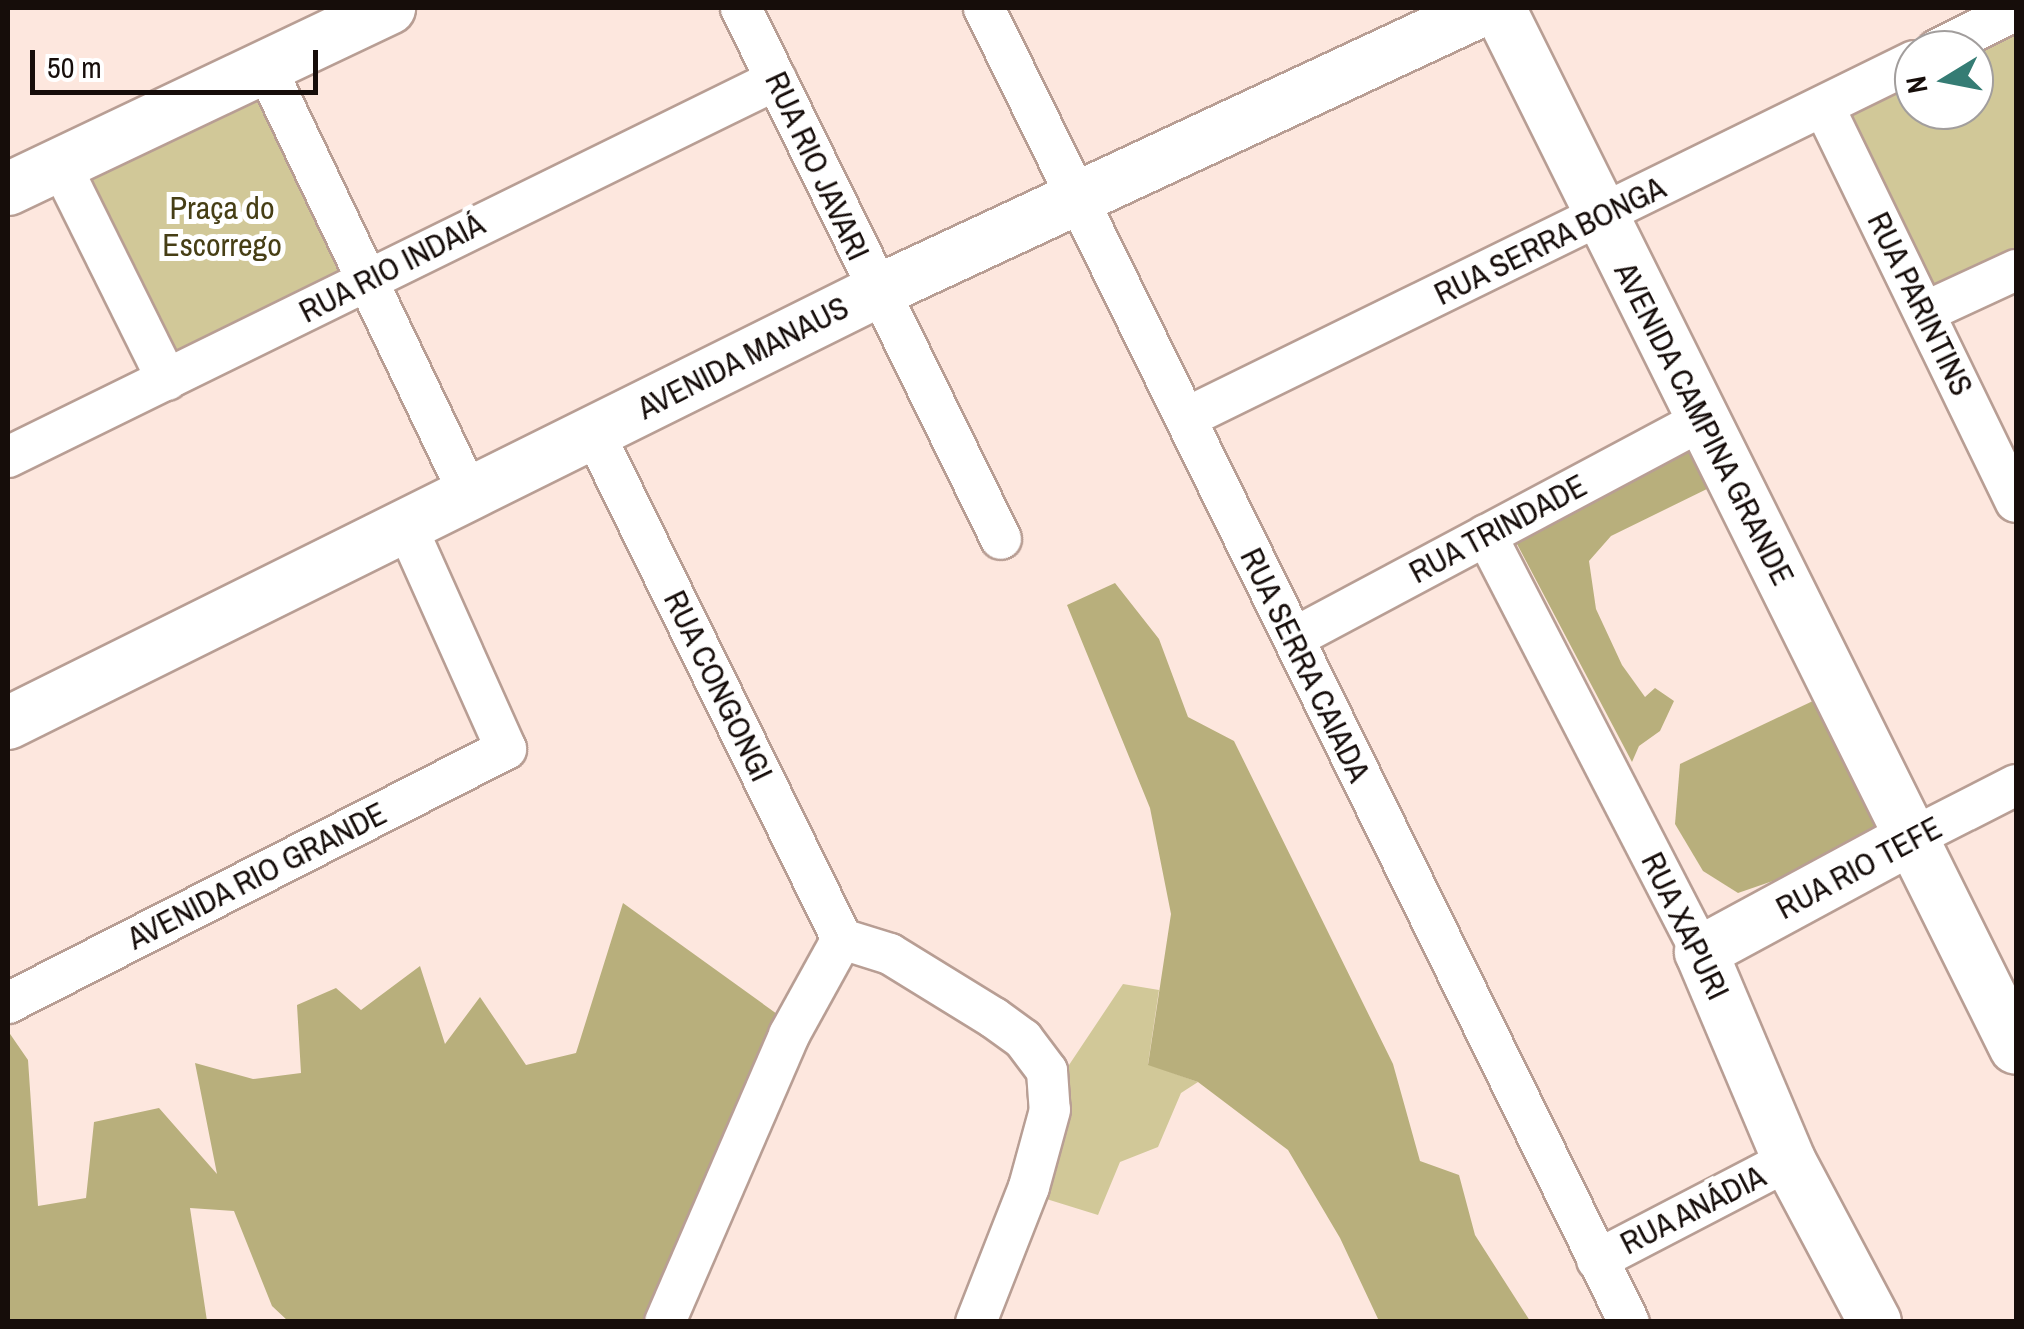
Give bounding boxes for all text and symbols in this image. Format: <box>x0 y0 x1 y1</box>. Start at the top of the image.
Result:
scale bar <box>35 30 322 92</box>
north arrow <box>1894 30 1994 130</box>
text: 50 m <box>47 47 102 87</box>
street label: RUA RIO JAVARI <box>756 65 878 267</box>
text: N <box>1896 73 1937 96</box>
street label: RUA SERRA BONGA <box>1427 168 1673 314</box>
park label: Praça do Escorrego <box>162 190 282 265</box>
street label: RUA RIO INDAIÁ <box>292 205 492 331</box>
street label: RUA PARINTINS <box>1859 205 1981 403</box>
street label: AVENIDA CAMPINA GRANDE <box>1605 255 1803 593</box>
street label: AVENIDA MANAUS <box>631 288 855 428</box>
street label: RUA TRINDADE <box>1402 466 1594 592</box>
street label: RUA SERRA CAIADA <box>1231 541 1379 789</box>
street label: RUA CONGONGI <box>655 584 781 788</box>
street label: AVENIDA RIO GRANDE <box>121 794 393 958</box>
street label: RUA RIO TEFE <box>1769 808 1949 928</box>
street label: RUA XAPURI <box>1633 846 1737 1006</box>
street label: RUA ANÁDIA <box>1613 1156 1773 1264</box>

